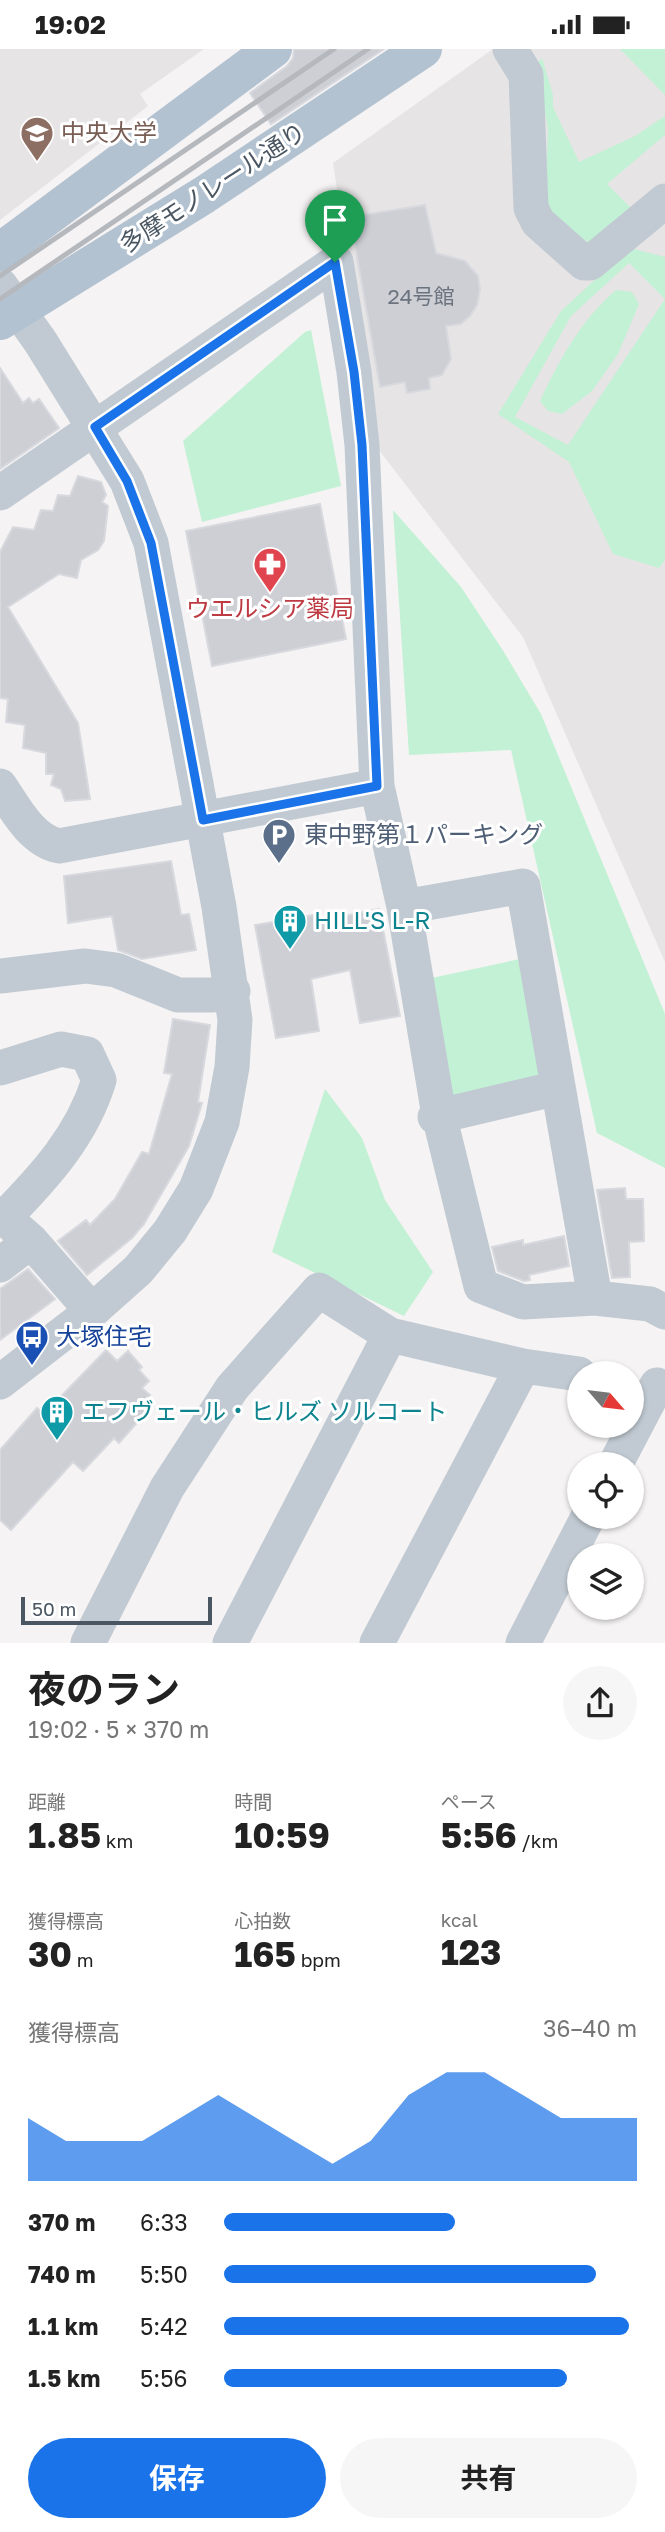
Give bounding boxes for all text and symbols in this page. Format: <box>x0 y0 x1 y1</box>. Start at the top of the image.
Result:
text: 19:02 <box>35 9 106 40</box>
school or university icon: 中央大学 <box>18 114 56 163</box>
street label: 多摩モノレール通り <box>114 116 311 258</box>
place label: 中央大学 <box>61 117 157 146</box>
pin <box>305 190 365 262</box>
icon: arrive <box>316 201 354 239</box>
house number: 24号館 <box>388 283 455 309</box>
pharmacy icon: ウエルシア薬局 <box>251 545 289 594</box>
place label: ウエルシア薬局 <box>186 593 354 622</box>
parking icon: 東中野第１パーキング <box>260 816 298 865</box>
place label: 東中野第１パーキング <box>304 819 543 848</box>
building icon: HILL'S L-R <box>271 902 309 951</box>
place label: HILL'S L-R <box>314 905 431 934</box>
bus stop icon: 大塚住宅 <box>13 1318 51 1367</box>
place label: 大塚住宅 <box>56 1321 152 1350</box>
north arrow <box>567 1361 644 1439</box>
map controls <box>567 1361 644 1620</box>
building icon: エフヴェール・ヒルズ ソルコート <box>38 1393 76 1442</box>
place label: エフヴェール・ヒルズ ソルコート <box>82 1396 448 1425</box>
button: locate <box>567 1452 644 1529</box>
button: layers <box>567 1543 644 1620</box>
scale bar <box>21 1594 212 1626</box>
text: 50 m <box>32 1597 76 1620</box>
text: 夜のラン <box>28 1666 180 1711</box>
button: share <box>563 1666 637 1740</box>
text: 19:02 · 5 × 370 m <box>28 1715 209 1743</box>
text: 距離 <box>28 1790 66 1813</box>
text: 時間 <box>234 1790 272 1813</box>
text: ペース <box>441 1790 497 1813</box>
text: 1.85 <box>28 1814 101 1856</box>
text: 10:59 <box>234 1814 330 1856</box>
text: 5:56 <box>441 1814 517 1856</box>
text: km <box>101 1829 133 1852</box>
text: /km <box>517 1829 558 1852</box>
text: kcal <box>441 1908 478 1931</box>
text: 獲得標高 <box>28 1909 104 1932</box>
text: 心拍数 <box>234 1909 291 1932</box>
text: 123 <box>441 1931 501 1973</box>
text: 30 <box>28 1933 72 1975</box>
text: 165 <box>234 1933 296 1975</box>
text: m <box>72 1948 94 1971</box>
text: bpm <box>296 1948 341 1971</box>
text: 36–40 m <box>543 2014 637 2042</box>
text: 獲得標高 <box>28 2018 120 2046</box>
text: 370 m <box>28 2208 95 2236</box>
text: 6:33 <box>140 2208 188 2236</box>
text: 740 m <box>28 2260 96 2288</box>
text: 5:50 <box>140 2260 188 2288</box>
text: 1.1 km <box>28 2312 98 2340</box>
text: 5:42 <box>140 2312 188 2340</box>
text: 1.5 km <box>28 2364 100 2392</box>
text: 5:56 <box>140 2364 188 2392</box>
button: 保存 <box>28 2438 326 2518</box>
button: 共有 <box>340 2438 637 2518</box>

